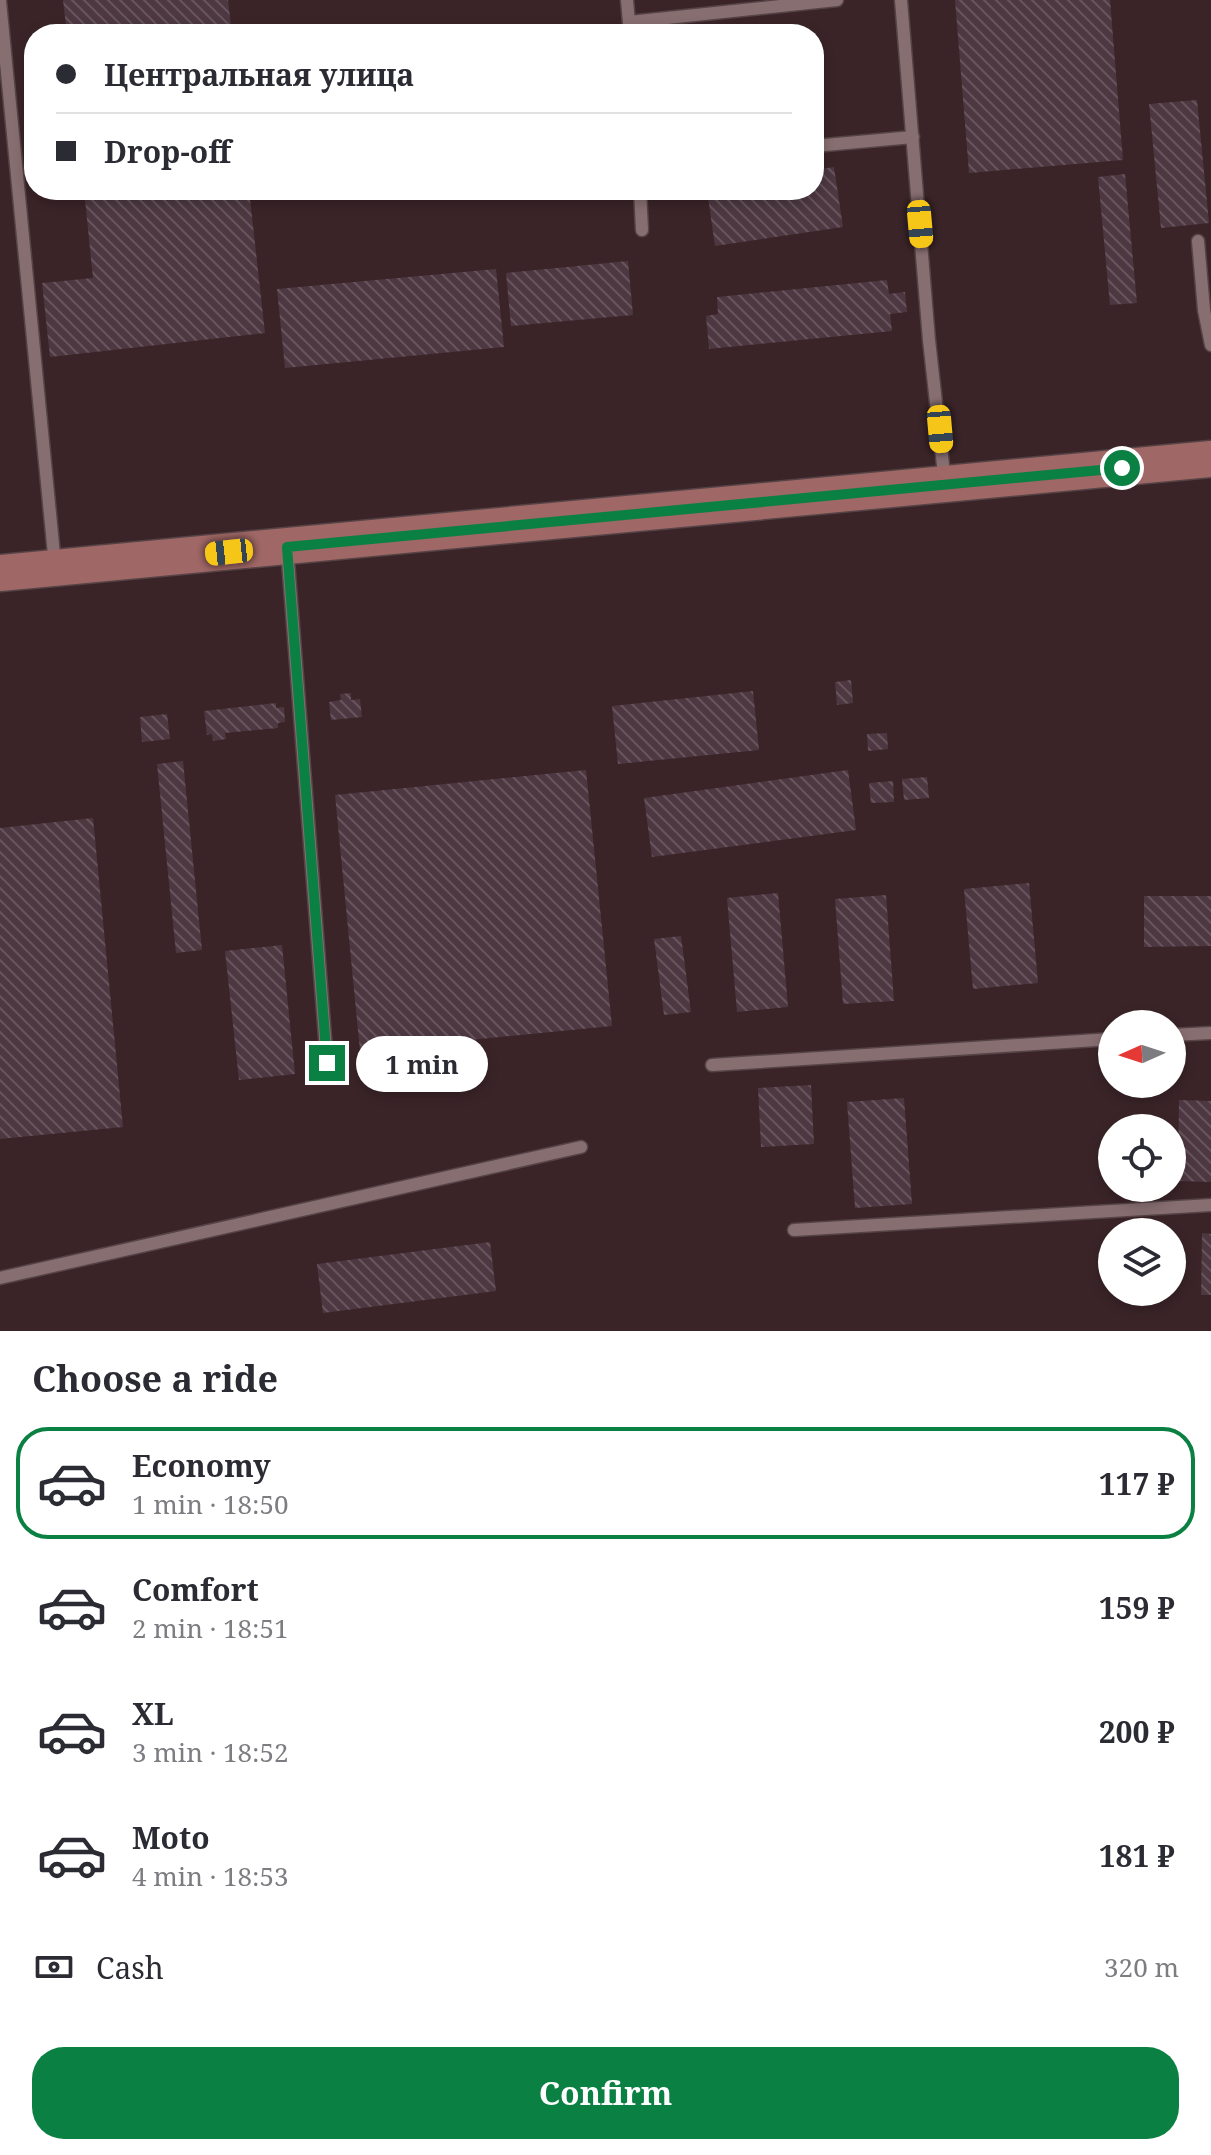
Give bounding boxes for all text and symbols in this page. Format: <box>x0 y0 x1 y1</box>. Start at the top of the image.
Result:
text: Центральная улица <box>104 54 414 95</box>
text: Drop-off <box>104 131 231 172</box>
car <box>906 199 934 249</box>
car <box>926 404 954 454</box>
route start <box>1104 450 1140 486</box>
car <box>204 538 254 566</box>
north arrow <box>1098 1010 1186 1098</box>
map controls <box>1098 1010 1186 1306</box>
callout: 1 min <box>355 1035 487 1091</box>
route end <box>309 1045 345 1081</box>
text: 1 min <box>385 1046 459 1082</box>
button: locate <box>1098 1114 1186 1202</box>
button: layers <box>1098 1218 1186 1306</box>
text: Choose a ride <box>32 1354 278 1403</box>
text: Economy <box>132 1445 271 1486</box>
icon: car <box>36 1447 108 1519</box>
text: 117 ₽ <box>1099 1463 1175 1504</box>
text: 1 min · 18:50 <box>132 1486 289 1522</box>
text: Comfort <box>132 1569 259 1610</box>
icon: car <box>36 1571 108 1643</box>
text: 159 ₽ <box>1099 1587 1175 1628</box>
text: 2 min · 18:51 <box>132 1610 289 1646</box>
text: XL <box>132 1693 174 1734</box>
icon: car <box>36 1695 108 1767</box>
text: 200 ₽ <box>1099 1711 1175 1752</box>
text: 3 min · 18:52 <box>132 1734 289 1770</box>
text: Moto <box>132 1817 210 1858</box>
icon: car <box>36 1819 108 1891</box>
text: 181 ₽ <box>1099 1835 1175 1876</box>
text: 4 min · 18:53 <box>132 1858 289 1894</box>
icon: cash <box>32 1945 76 1989</box>
text: Cash <box>96 1947 164 1988</box>
text: 320 m <box>1104 1949 1179 1985</box>
button: Confirm <box>32 2047 1179 2139</box>

